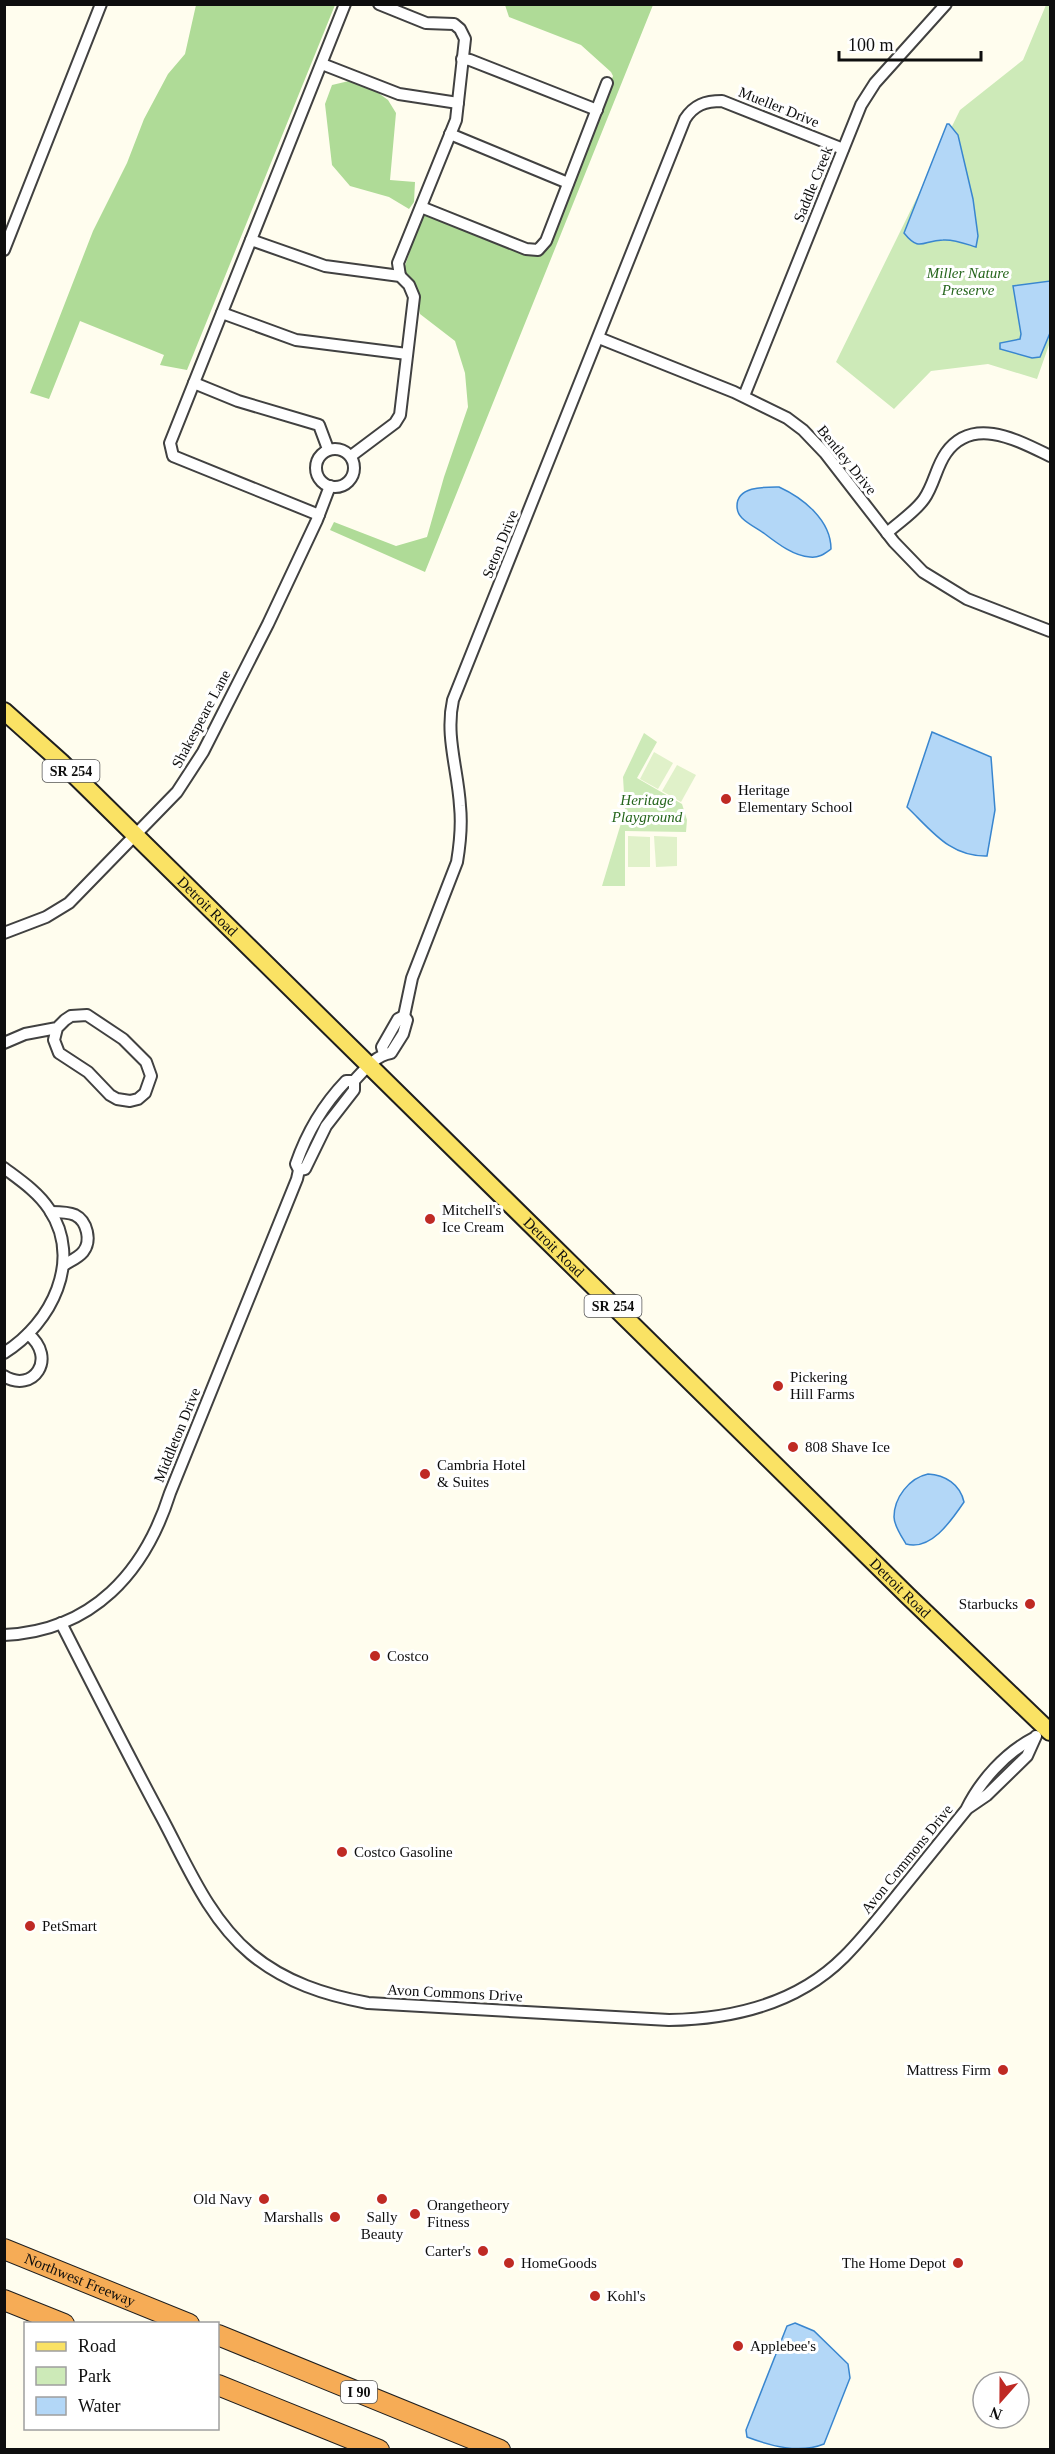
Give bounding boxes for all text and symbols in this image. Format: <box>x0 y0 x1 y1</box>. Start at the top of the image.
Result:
scale bar <box>839 24 982 62</box>
text: 100 m <box>848 35 894 55</box>
street label: Mueller Drive <box>736 84 822 131</box>
street label: Saddle Creek <box>791 143 836 224</box>
park label: Miller Nature Preserve <box>926 265 1010 298</box>
street label: Bentley Drive <box>814 422 880 498</box>
street label: Seton Drive <box>479 507 521 580</box>
street label: Shakespeare Lane <box>168 667 234 771</box>
road number: SR 254 <box>42 760 100 782</box>
place label: Heritage Elementary School <box>738 782 853 815</box>
park label: Heritage Playground <box>611 792 683 825</box>
marker: Heritage Elementary School <box>719 792 733 806</box>
street label: Detroit Road <box>174 873 241 940</box>
place label: Mitchell's Ice Cream <box>442 1202 504 1235</box>
marker: Mitchell's Ice Cream <box>423 1212 437 1226</box>
street label: Detroit Road <box>520 1214 587 1281</box>
road number: SR 254 <box>584 1295 642 1317</box>
place label: Pickering Hill Farms <box>790 1369 855 1402</box>
marker: Pickering Hill Farms <box>771 1379 785 1393</box>
street label: Middleton Drive <box>151 1385 203 1485</box>
place label: 808 Shave Ice <box>805 1439 890 1455</box>
marker: 808 Shave Ice <box>786 1440 800 1454</box>
place label: Cambria Hotel & Suites <box>437 1457 526 1490</box>
marker: Cambria Hotel & Suites <box>418 1467 432 1481</box>
street label: Detroit Road <box>867 1555 934 1621</box>
place label: Starbucks <box>959 1596 1018 1612</box>
marker: Starbucks <box>1023 1597 1037 1611</box>
place label: Costco <box>387 1648 429 1664</box>
marker: Costco <box>368 1649 382 1663</box>
street label: Avon Commons Drive <box>858 1801 956 1917</box>
place label: Costco Gasoline <box>354 1844 453 1860</box>
marker: Costco Gasoline <box>335 1845 349 1859</box>
place label: PetSmart <box>42 1918 98 1934</box>
marker: PetSmart <box>23 1919 37 1933</box>
street label: Avon Commons Drive <box>387 1981 523 2005</box>
place label: Mattress Firm <box>906 2062 991 2078</box>
marker: Mattress Firm <box>996 2063 1010 2077</box>
place label: Old Navy <box>193 2191 252 2207</box>
marker: Old Navy <box>257 2192 271 2206</box>
marker: Sally Beauty <box>375 2192 389 2206</box>
place label: Orangetheory Fitness <box>427 2197 510 2230</box>
marker: Orangetheory Fitness <box>408 2207 422 2221</box>
place label: Marshalls <box>264 2209 323 2225</box>
place label: Sally Beauty <box>361 2209 404 2242</box>
marker: Marshalls <box>328 2210 342 2224</box>
place label: Carter's <box>425 2243 471 2259</box>
marker: Carter's <box>476 2244 490 2258</box>
street label: Northwest Freeway <box>22 2250 138 2310</box>
place label: HomeGoods <box>521 2255 597 2271</box>
place label: The Home Depot <box>842 2255 947 2271</box>
marker: HomeGoods <box>502 2256 516 2270</box>
marker: The Home Depot <box>951 2256 965 2270</box>
place label: Kohl's <box>607 2288 646 2304</box>
marker: Kohl's <box>588 2289 602 2303</box>
legend <box>24 2322 219 2430</box>
text: Road <box>78 2336 116 2356</box>
place label: Applebee's <box>750 2338 816 2354</box>
marker: Applebee's <box>731 2339 745 2353</box>
text: Park <box>78 2366 111 2386</box>
north arrow <box>971 2370 1031 2430</box>
road number: I 90 <box>341 2381 377 2403</box>
text: Water <box>78 2396 121 2416</box>
text: N <box>987 2403 1004 2424</box>

